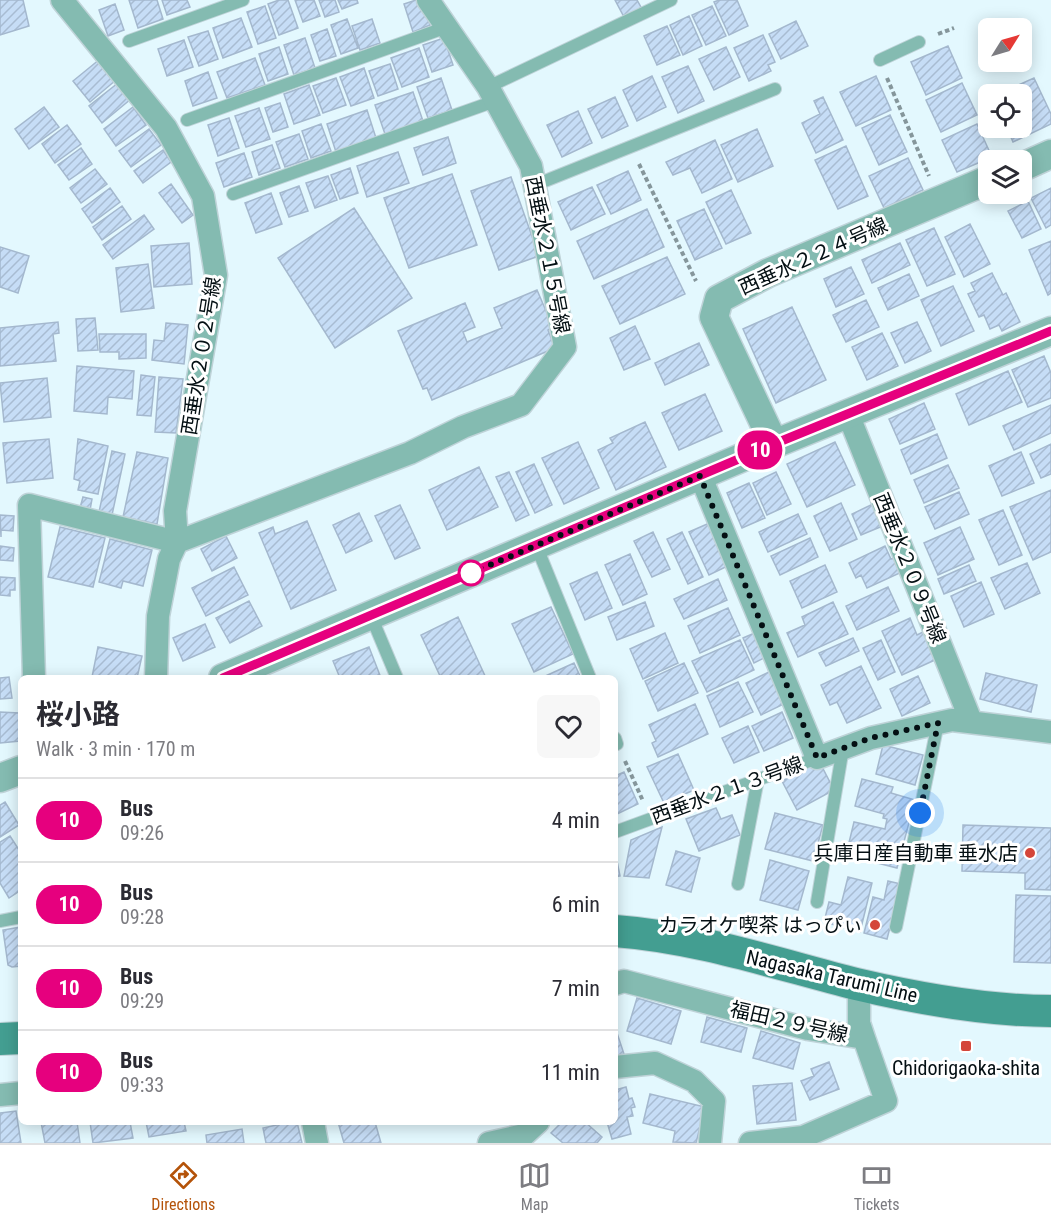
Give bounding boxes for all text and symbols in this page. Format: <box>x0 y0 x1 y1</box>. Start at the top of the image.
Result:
north arrow <box>978 18 1032 72</box>
map controls <box>978 18 1032 204</box>
button: locate <box>978 84 1032 138</box>
button: layers <box>978 150 1032 204</box>
street label: 西垂水２１５号線 <box>521 174 575 336</box>
street label: 西垂水２２４号線 <box>735 212 891 300</box>
street label: 西垂水２０２号線 <box>177 275 225 437</box>
line badge: 10 <box>733 430 787 470</box>
text: 10 <box>749 438 771 462</box>
street label: 西垂水２０９号線 <box>869 489 951 647</box>
unlabelled marker <box>458 560 484 586</box>
button: heart <box>537 695 600 758</box>
text: 桜小路 <box>36 698 120 731</box>
text: Walk · 3 min · 170 m <box>36 737 195 761</box>
street label: 西垂水２１３号線 <box>648 751 806 829</box>
text: Bus <box>120 796 153 821</box>
your location <box>905 798 935 828</box>
text: 10 <box>58 808 80 832</box>
text: 4 min <box>552 808 600 833</box>
text: 09:26 <box>120 821 164 845</box>
place label: 兵庫日産自動車 垂水店 <box>813 841 1018 865</box>
marker: 兵庫日産自動車 垂水店 <box>1023 846 1037 860</box>
text: Bus <box>120 880 153 905</box>
text: 10 <box>58 892 80 916</box>
text: 6 min <box>552 892 600 917</box>
text: 09:28 <box>120 905 164 929</box>
place label: カラオケ喫茶 はっぴぃ <box>658 913 863 937</box>
marker: カラオケ喫茶 はっぴぃ <box>868 918 882 932</box>
street label: Nagasaka Tarumi Line <box>744 945 920 1007</box>
text: Bus <box>120 964 153 989</box>
text: 10 <box>58 976 80 1000</box>
text: 7 min <box>552 976 600 1001</box>
text: 09:29 <box>120 989 164 1013</box>
street label: 福田２９号線 <box>728 997 850 1047</box>
marker: Chidorigaoka-shita <box>959 1039 973 1053</box>
text: Bus <box>120 1048 153 1073</box>
place label: Chidorigaoka-shita <box>892 1056 1040 1080</box>
text: 10 <box>58 1060 80 1084</box>
text: 11 min <box>541 1060 600 1085</box>
text: 09:33 <box>120 1073 164 1097</box>
tab: Directions <box>151 1159 215 1214</box>
tab: Map <box>518 1159 551 1214</box>
tab: Tickets <box>854 1159 900 1214</box>

